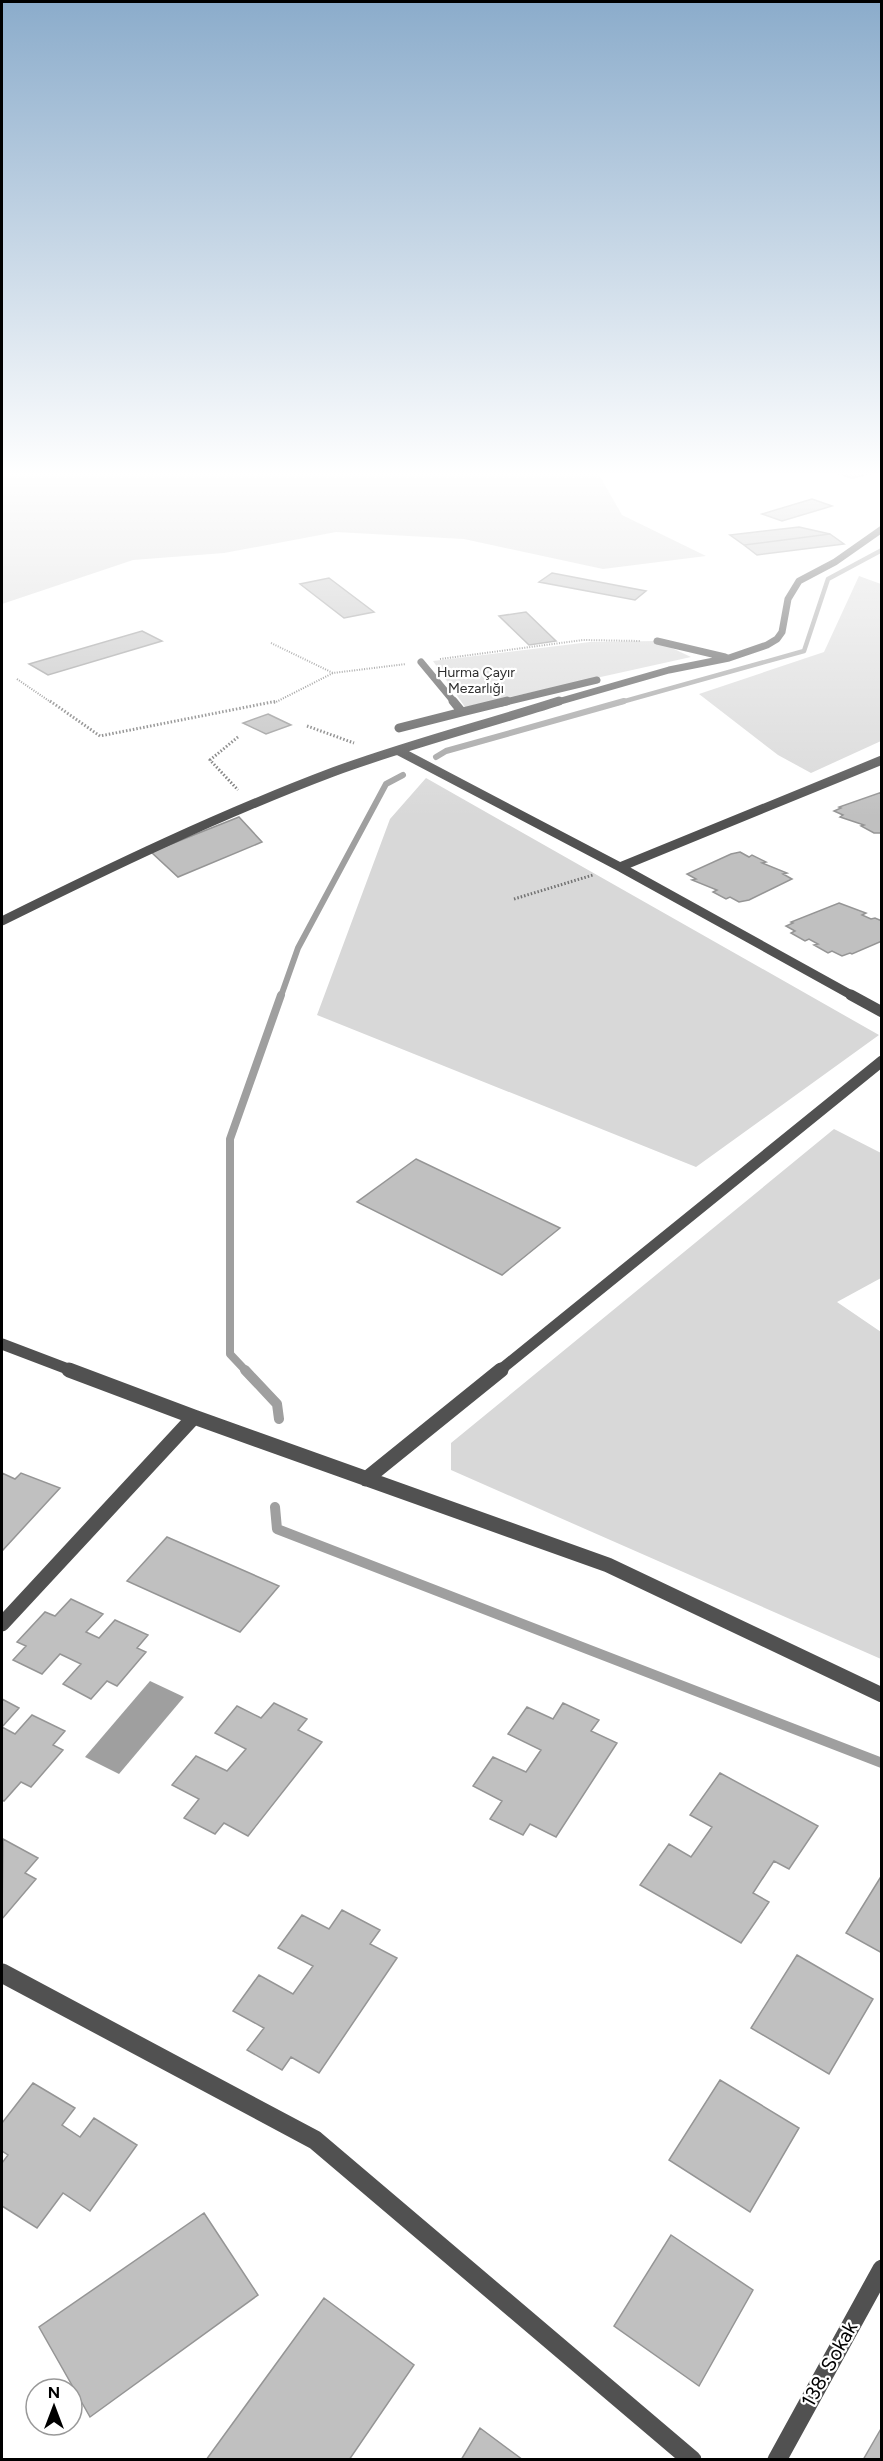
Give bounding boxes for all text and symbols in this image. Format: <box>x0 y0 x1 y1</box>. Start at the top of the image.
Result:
park label: Hurma Çayır Mezarlığı <box>437 664 515 697</box>
street label: 138. Sokak <box>796 2317 862 2411</box>
north arrow <box>24 2377 84 2437</box>
text: N <box>48 2383 60 2402</box>

